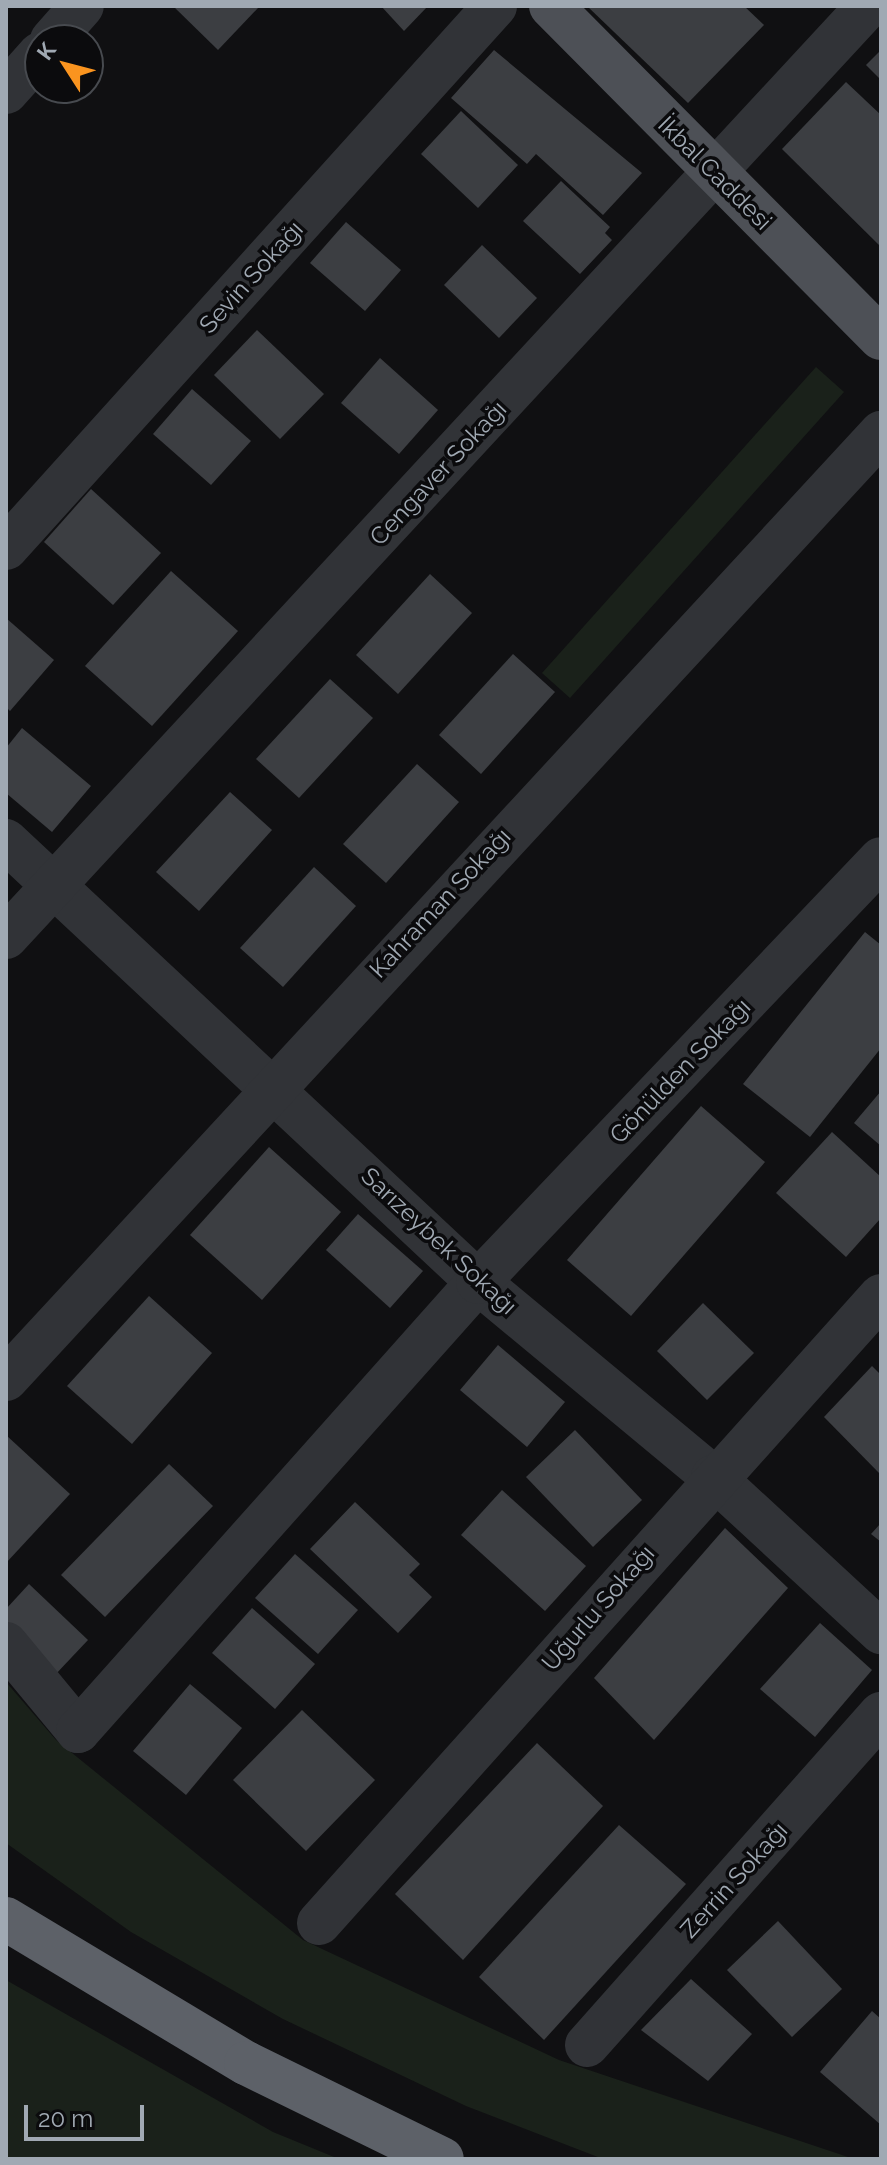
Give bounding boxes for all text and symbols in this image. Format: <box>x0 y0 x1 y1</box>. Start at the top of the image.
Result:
north arrow <box>24 24 104 104</box>
text: K <box>31 37 61 65</box>
street label: İkbal Caddesi <box>652 110 778 236</box>
street label: Sevin Sokağı <box>193 215 309 339</box>
street label: Cengaver Sokağı <box>363 395 513 551</box>
street label: Kahraman Sokağı <box>363 822 517 984</box>
street label: Gönülden Sokağı <box>604 993 756 1149</box>
street label: Sarızeybek Sokağı <box>355 1162 523 1320</box>
street label: Uğurlu Sokağı <box>536 1539 660 1677</box>
street label: Zerrin Sokağı <box>675 1816 793 1944</box>
scale bar <box>28 2089 148 2139</box>
text: 20 m <box>38 2104 93 2133</box>

